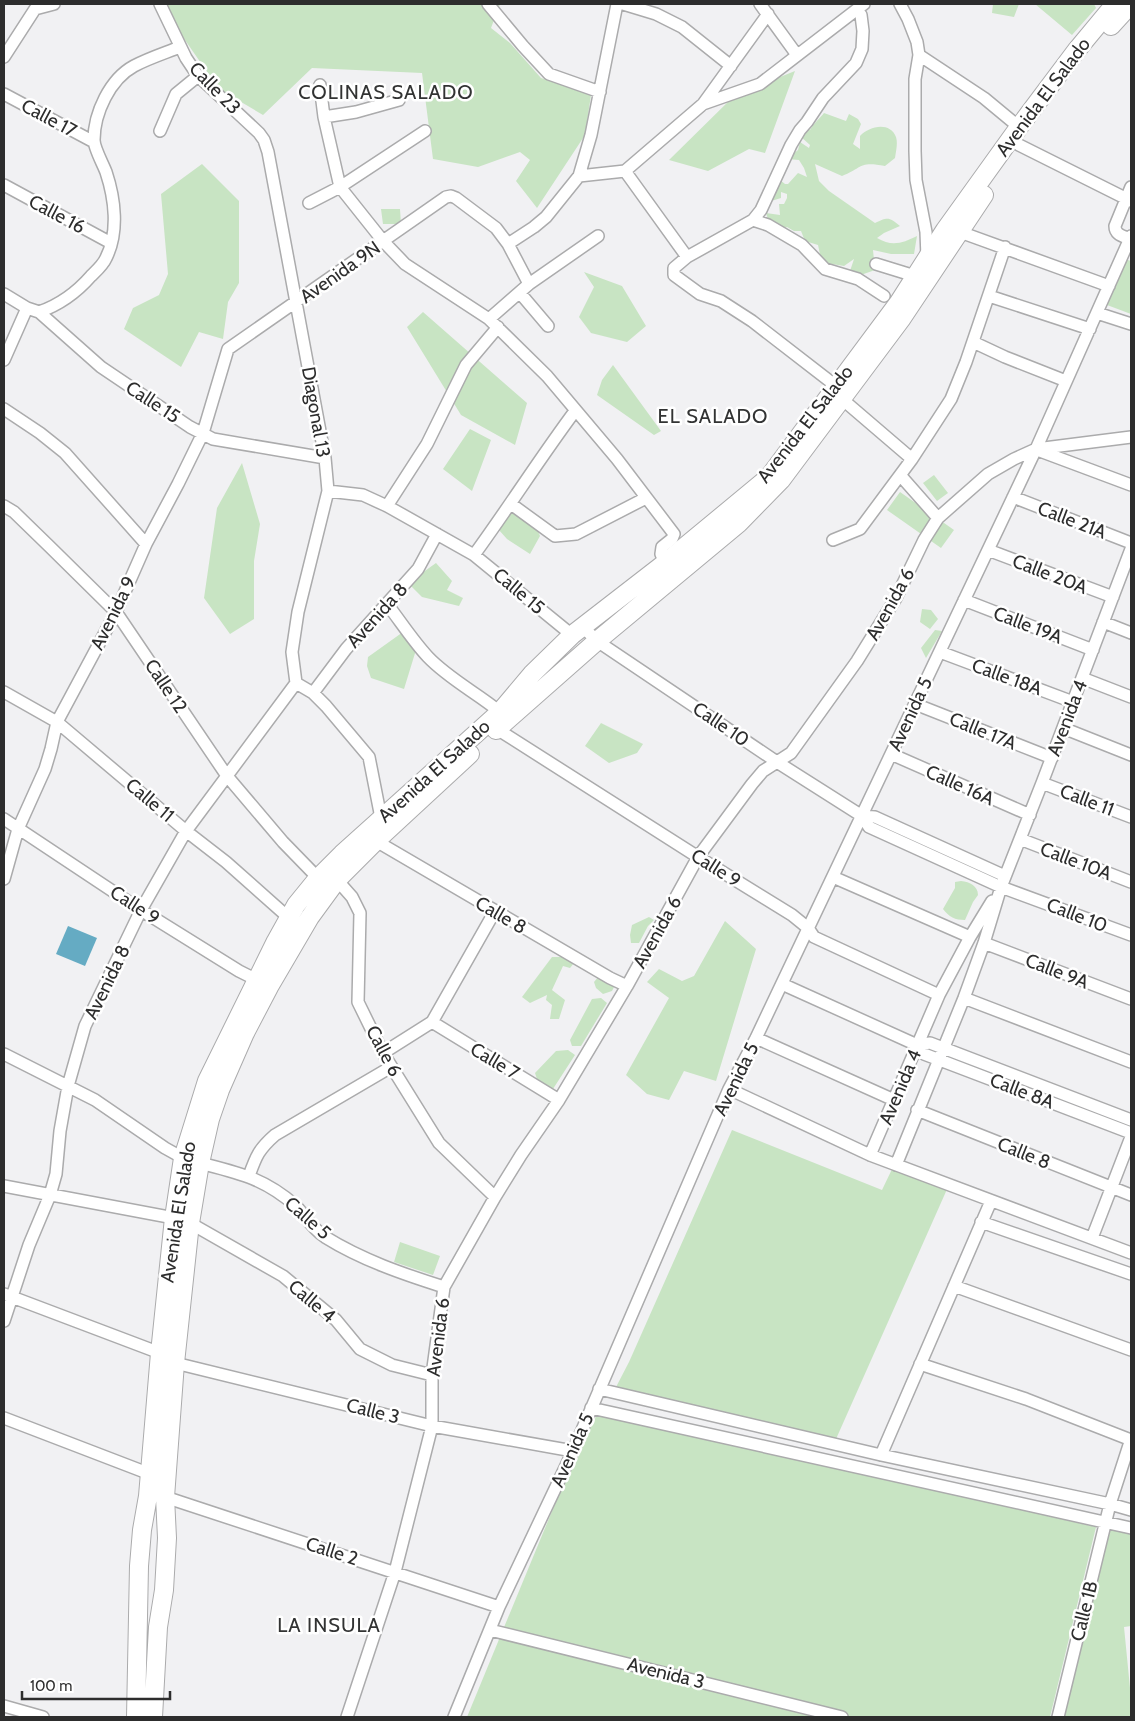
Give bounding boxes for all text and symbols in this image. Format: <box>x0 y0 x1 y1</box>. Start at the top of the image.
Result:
street label: Avenida El Salado <box>991 33 1095 161</box>
street label: Calle 23 <box>185 57 245 119</box>
district label: COLINAS SALADO <box>298 80 474 104</box>
street label: Calle 17 <box>17 94 81 142</box>
street label: Calle 16 <box>25 190 89 238</box>
street label: Avenida 9N <box>295 236 385 308</box>
street label: Avenida El Salado <box>752 361 858 487</box>
street label: Diagonal 13 <box>297 365 335 459</box>
street label: Calle 15 <box>121 376 185 428</box>
district label: EL SALADO <box>658 404 768 428</box>
street label: Calle 21A <box>1034 496 1110 544</box>
street label: Calle 20A <box>1009 549 1091 599</box>
street label: Calle 15 <box>489 563 549 619</box>
street label: Avenida 6 <box>861 564 919 644</box>
street label: Avenida 9 <box>85 572 141 654</box>
street label: Avenida 8 <box>342 578 412 652</box>
street label: Calle 19A <box>990 601 1066 649</box>
street label: Calle 18A <box>969 654 1046 700</box>
street label: Calle 12 <box>140 655 192 717</box>
street label: Avenida 5 <box>883 673 937 755</box>
street label: Avenida 4 <box>1042 677 1092 759</box>
street label: Calle 10 <box>688 697 754 751</box>
street label: Calle 17A <box>946 707 1020 755</box>
street label: Avenida El Salado <box>373 715 495 827</box>
street label: Calle 16A <box>922 760 998 810</box>
street label: Calle 11 <box>121 773 179 827</box>
street label: Calle 11 <box>1057 779 1117 821</box>
street label: Calle 10A <box>1037 837 1115 885</box>
street label: Calle 9 <box>687 844 745 892</box>
street label: Calle 9 <box>106 881 164 929</box>
street label: Calle 8 <box>471 891 531 939</box>
street label: Avenida 6 <box>628 892 686 972</box>
street label: Calle 10 <box>1043 893 1111 937</box>
street label: Avenida 8 <box>79 941 135 1023</box>
street label: Calle 9A <box>1022 948 1092 994</box>
street label: Calle 6 <box>361 1022 407 1080</box>
street label: Calle 7 <box>466 1037 524 1085</box>
street label: Avenida 5 <box>708 1039 764 1119</box>
street label: Avenida 4 <box>874 1046 926 1128</box>
street label: Calle 8A <box>987 1068 1058 1114</box>
street label: Calle 8 <box>994 1132 1054 1174</box>
street label: Avenida El Salado <box>155 1140 201 1284</box>
street label: Calle 5 <box>280 1192 336 1244</box>
street label: Calle 4 <box>284 1275 340 1327</box>
street label: Avenida 6 <box>422 1296 454 1378</box>
street label: Calle 3 <box>344 1393 402 1429</box>
street label: Avenida 5 <box>545 1409 599 1491</box>
street label: Calle 2 <box>303 1532 361 1570</box>
street label: Calle 1B <box>1065 1579 1103 1643</box>
district label: LA INSULA <box>277 1613 381 1637</box>
street label: Avenida 3 <box>625 1652 707 1694</box>
scale bar <box>22 1668 170 1700</box>
text: 100 m <box>30 1677 72 1695</box>

